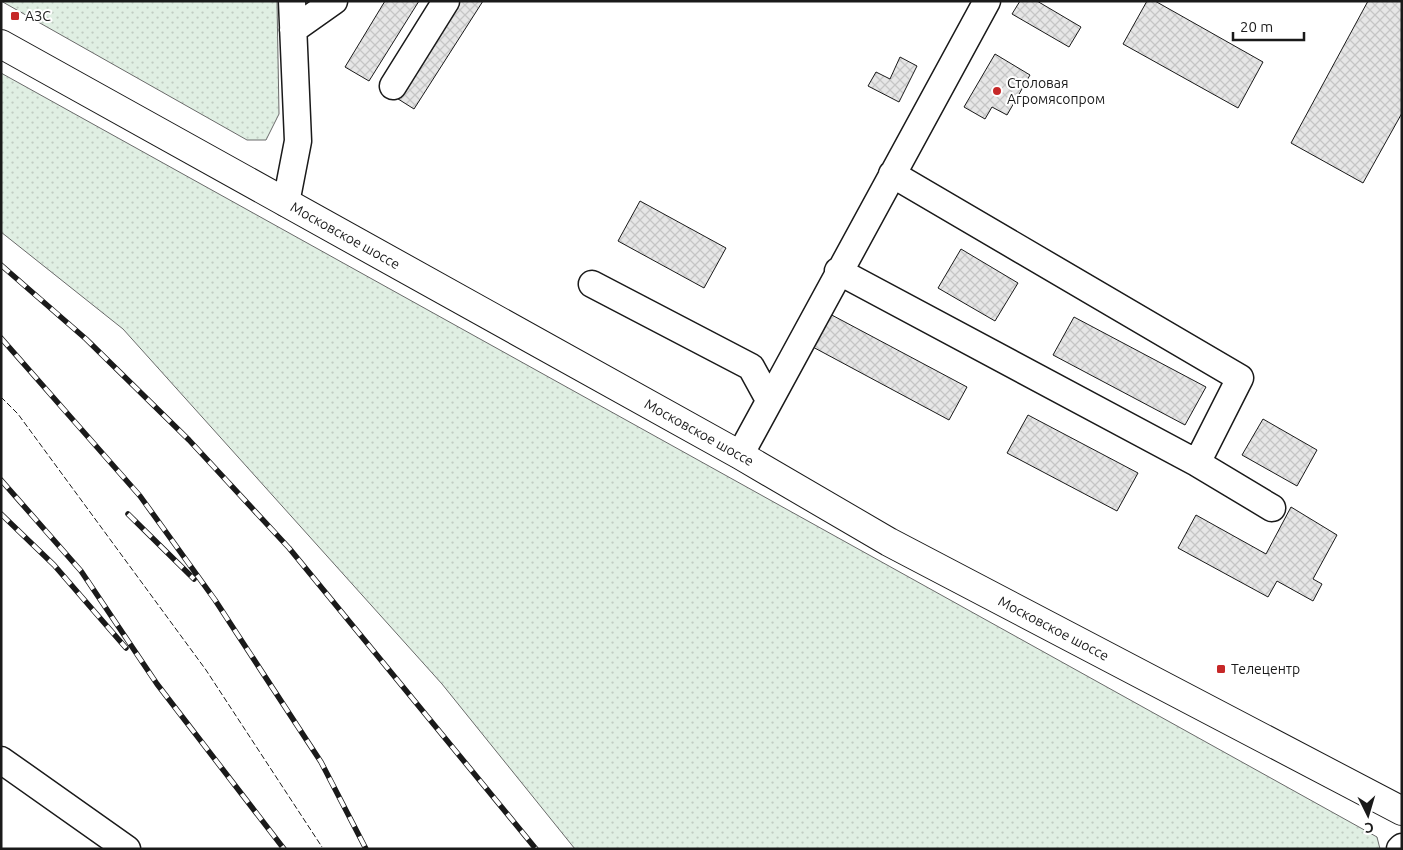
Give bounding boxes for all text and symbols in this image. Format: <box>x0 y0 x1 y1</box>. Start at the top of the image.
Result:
place label: АЗС <box>25 8 51 24</box>
marker: АЗС <box>9 10 21 22</box>
scale bar <box>1233 10 1304 42</box>
text: 20 m <box>1240 18 1273 35</box>
place label: Столовая Агромясопром <box>1007 75 1105 107</box>
marker: Столовая Агромясопром <box>991 85 1003 97</box>
street label: Московское шоссе <box>288 199 403 272</box>
street label: Московское шоссе <box>642 396 757 469</box>
street label: Московское шоссе <box>996 593 1112 664</box>
place label: Телецентр <box>1231 661 1300 677</box>
marker: Телецентр <box>1215 663 1227 675</box>
north arrow <box>1343 790 1393 840</box>
text: С <box>1364 820 1374 836</box>

